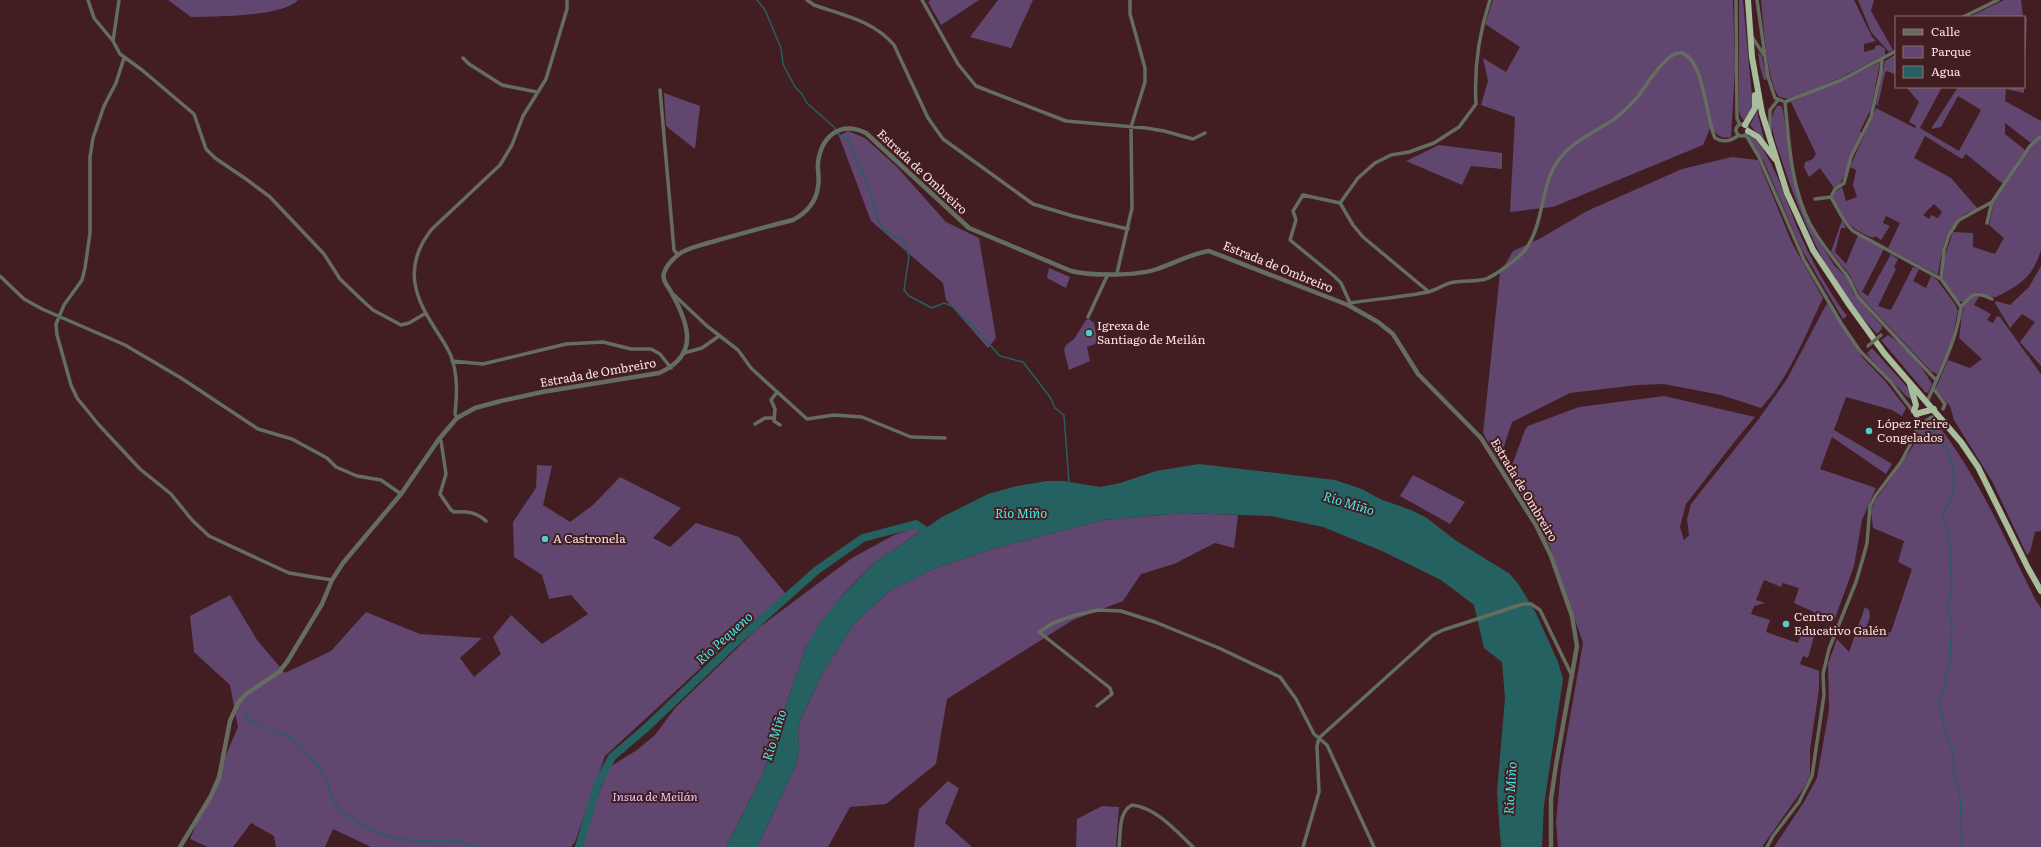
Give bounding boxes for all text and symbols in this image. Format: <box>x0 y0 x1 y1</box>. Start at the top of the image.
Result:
legend <box>1895 16 2025 88</box>
text: Calle <box>1931 22 1960 40</box>
text: Parque <box>1931 42 1971 60</box>
text: Agua <box>1931 62 1961 80</box>
street label: Estrada de Ombreiro <box>874 125 972 218</box>
street label: Estrada de Ombreiro <box>1220 236 1336 296</box>
place label: Igrexa de Santiago de Meilán <box>1097 316 1205 348</box>
marker: Igrexa de Santiago de Meilán <box>1084 328 1094 338</box>
street label: Estrada de Ombreiro <box>538 353 657 391</box>
place label: López Freire Congelados <box>1877 414 1948 446</box>
marker: López Freire Congelados <box>1864 426 1874 436</box>
street label: Estrada de Ombreiro <box>1487 434 1563 545</box>
water label: Río Miño <box>1321 486 1377 519</box>
water label: Río Miño <box>995 503 1047 522</box>
place label: A Castronela <box>553 529 626 547</box>
marker: A Castronela <box>540 534 550 544</box>
water label: Río Pequeno <box>691 607 756 668</box>
place label: Centro Educativo Galén <box>1794 607 1887 639</box>
marker: Centro Educativo Galén <box>1781 619 1791 629</box>
water label: Río Miño <box>757 707 790 763</box>
water label: Río Miño <box>1498 761 1521 815</box>
park label: Insua de Meilán <box>612 787 698 805</box>

